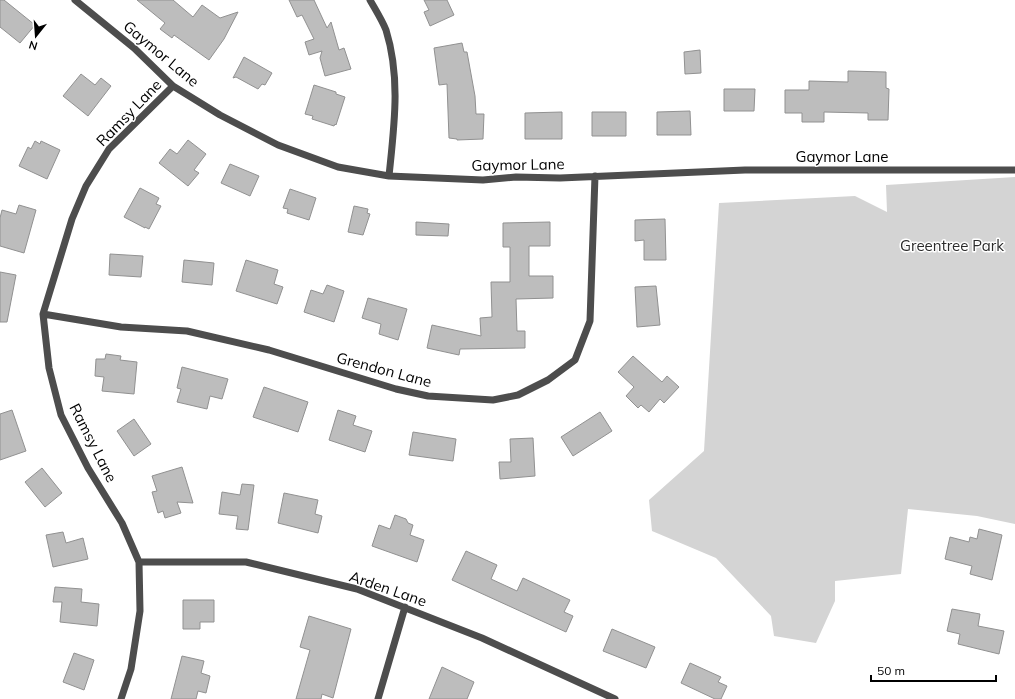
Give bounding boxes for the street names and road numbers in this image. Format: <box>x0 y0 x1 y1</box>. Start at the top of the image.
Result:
street label: Gaymor Lane <box>120 16 203 91</box>
street label: Ramsy Lane <box>92 75 165 150</box>
street label: Gaymor Lane <box>795 147 889 166</box>
street label: Gaymor Lane <box>471 154 565 175</box>
street label: Grendon Lane <box>334 348 434 391</box>
street label: Ramsy Lane <box>65 400 121 485</box>
street label: Arden Lane <box>347 566 429 611</box>

